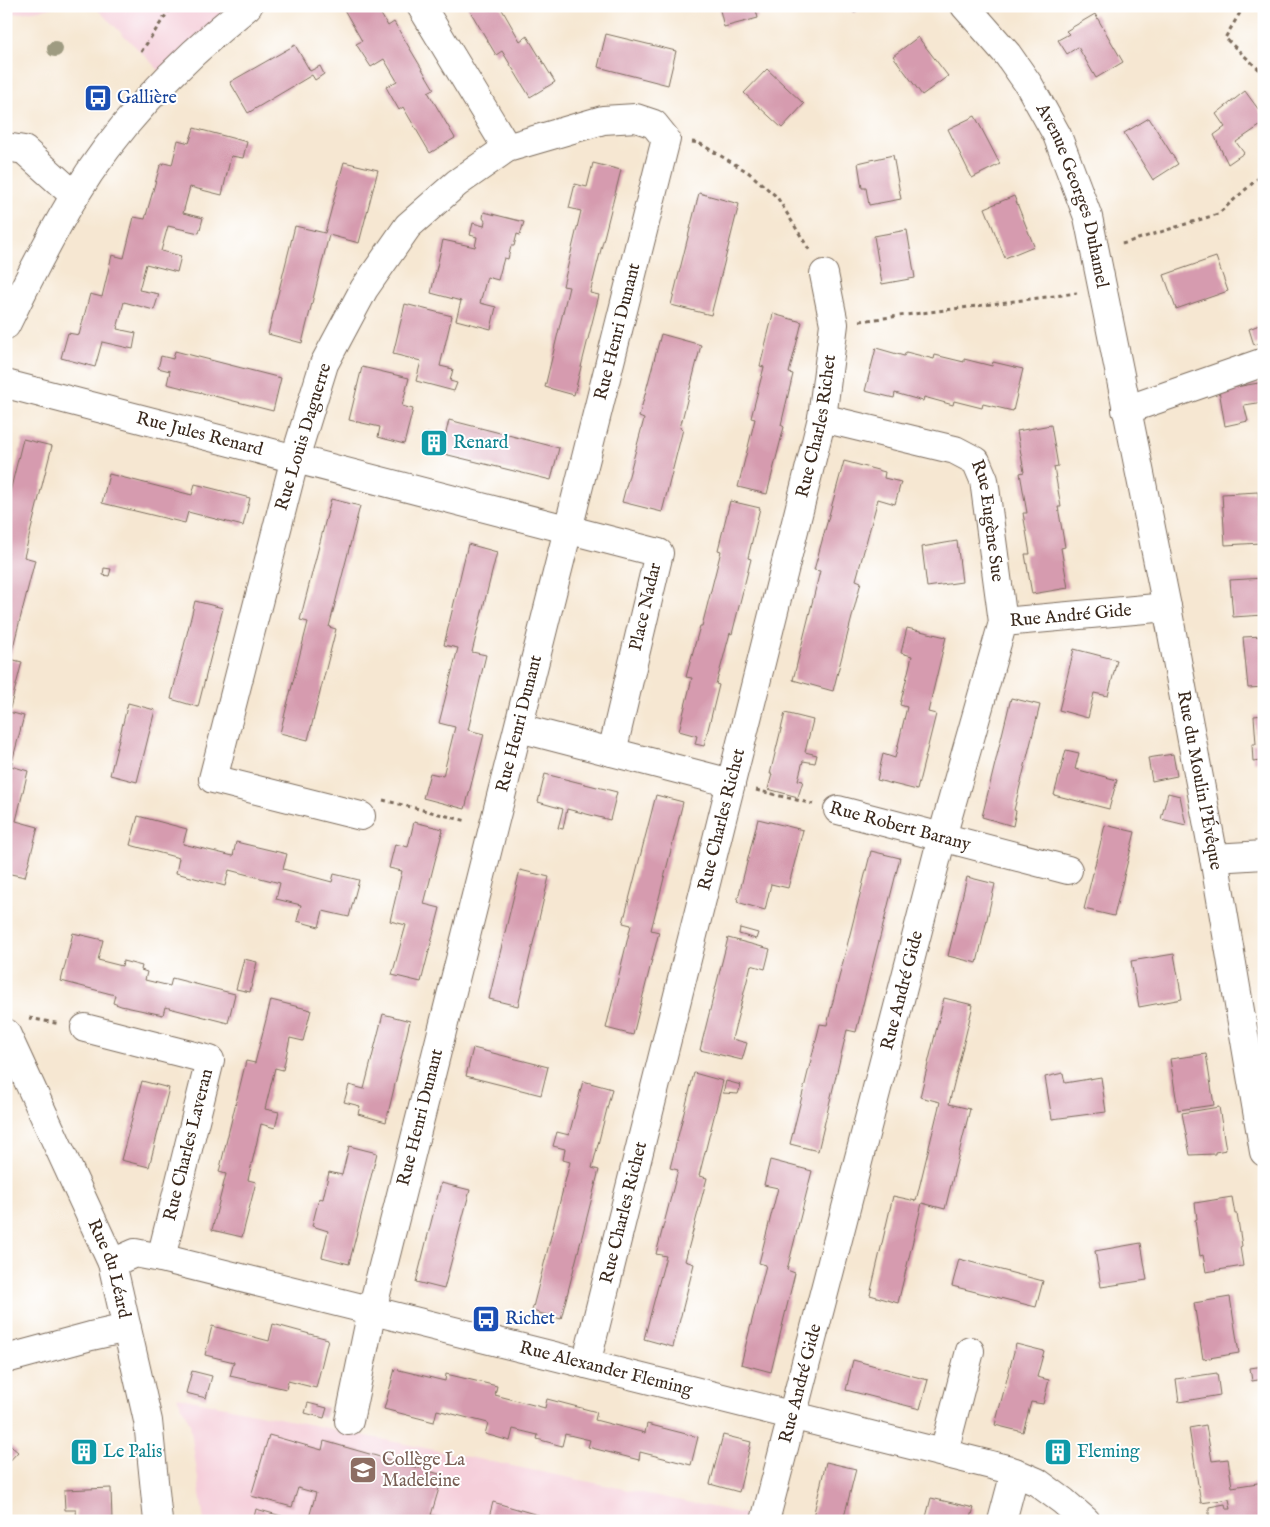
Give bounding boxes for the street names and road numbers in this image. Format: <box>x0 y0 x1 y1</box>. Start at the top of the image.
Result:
street label: Avenue Georges Duhamel <box>1030 99 1114 290</box>
street label: Rue Henri Dunant <box>589 261 646 403</box>
street label: Rue Charles Richet <box>791 353 841 500</box>
street label: Rue Louis Daguerre <box>271 360 337 514</box>
street label: Rue Jules Renard <box>134 407 266 462</box>
street label: Rue Eugène Sue <box>965 456 1009 583</box>
street label: Place Nadar <box>625 560 667 653</box>
street label: Rue André Gide <box>1009 599 1133 633</box>
street label: Rue Henri Dunant <box>491 653 547 794</box>
street label: Rue du Moulin l'Évêque <box>1171 689 1227 872</box>
street label: Rue Charles Richet <box>693 746 751 893</box>
street label: Rue Robert Barany <box>827 797 973 857</box>
street label: Rue André Gide <box>876 928 929 1053</box>
street label: Rue Henri Dunant <box>392 1046 449 1188</box>
street label: Rue Charles Laveran <box>159 1066 219 1223</box>
street label: Rue Charles Richet <box>595 1139 653 1286</box>
street label: Rue du Léard <box>82 1216 136 1321</box>
street label: Rue André Gide <box>774 1321 827 1446</box>
street label: Rue Alexander Fleming <box>517 1336 695 1402</box>

